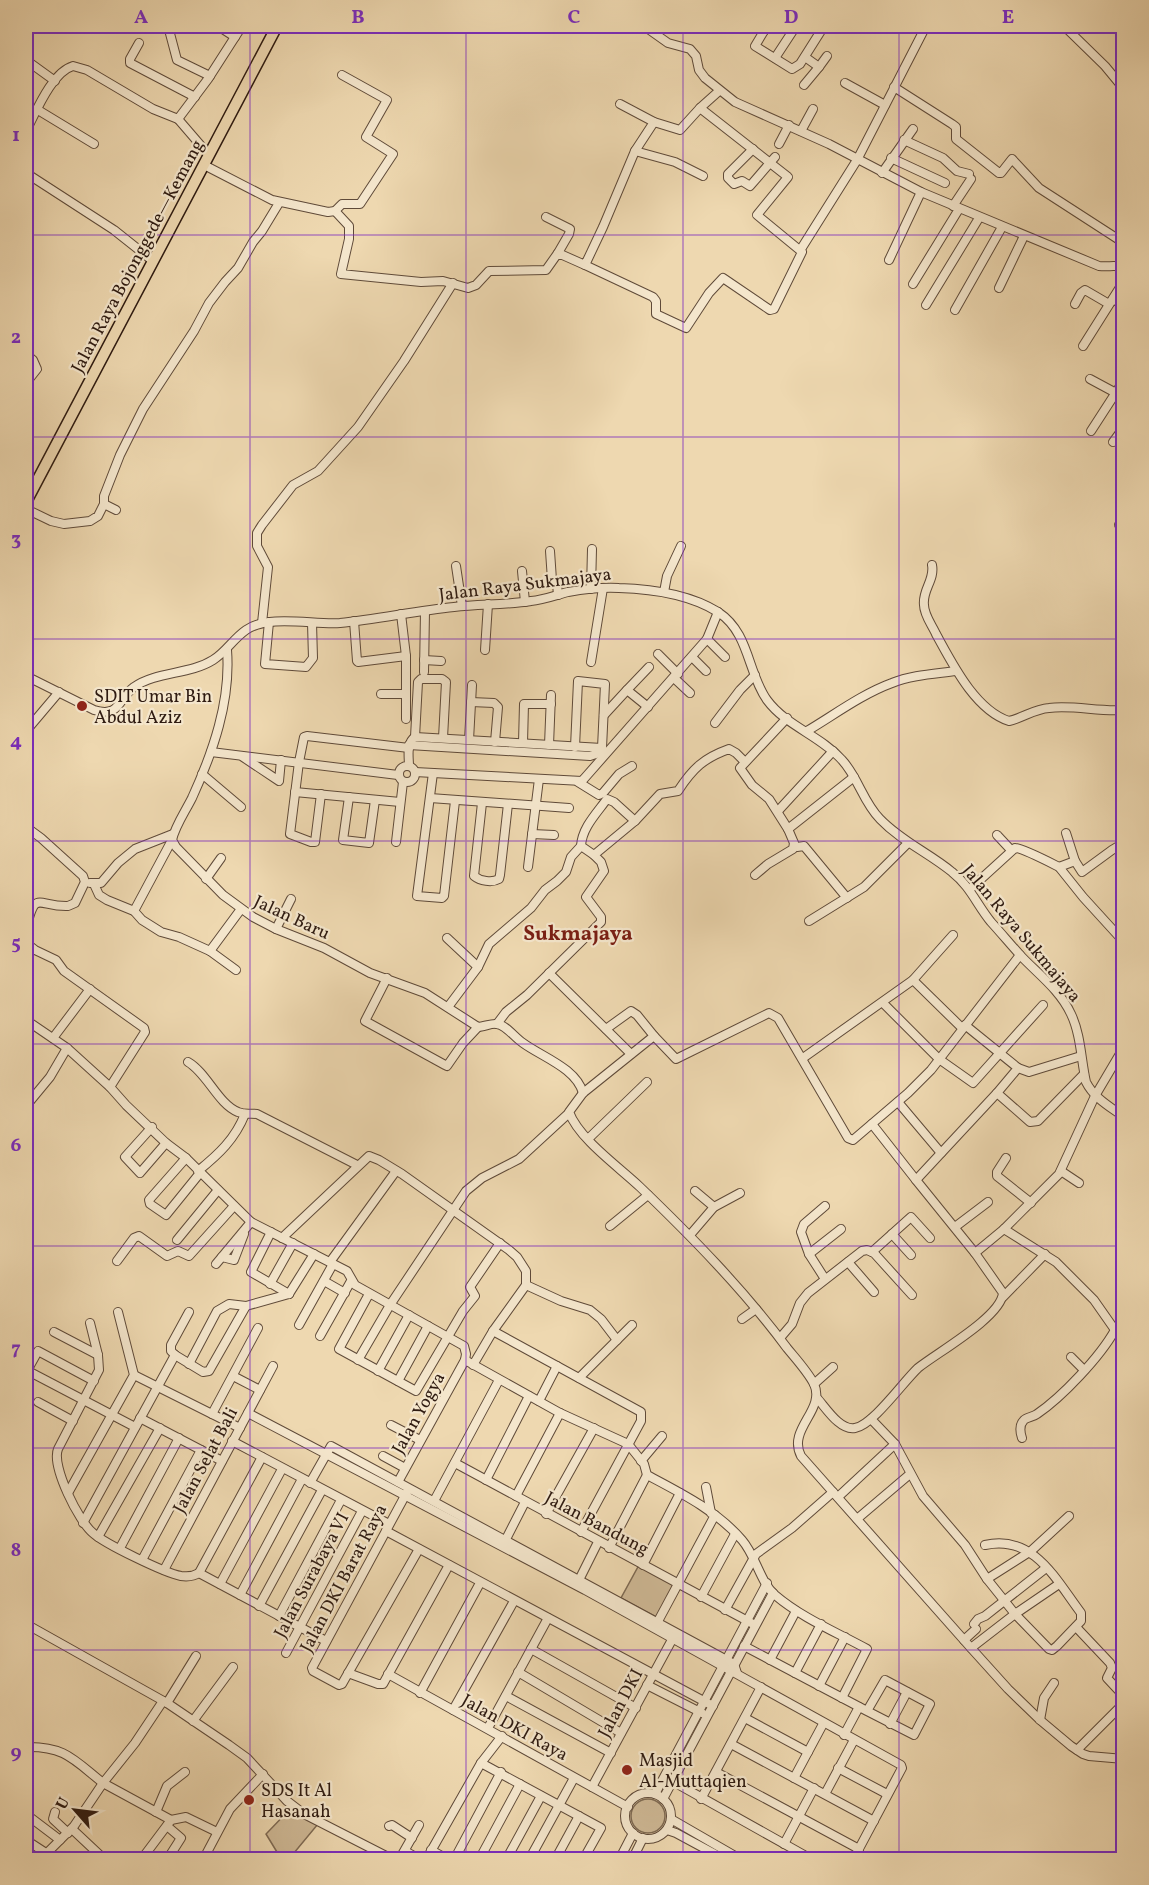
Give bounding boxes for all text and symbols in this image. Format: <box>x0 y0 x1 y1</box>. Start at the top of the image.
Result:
text: A <box>134 4 148 32</box>
text: B <box>351 4 365 32</box>
text: C <box>568 4 581 32</box>
text: D <box>784 4 798 32</box>
text: E <box>1002 4 1014 32</box>
text: 1 <box>12 122 20 150</box>
street label: Jalan Raya Bojonggede—Kemang <box>66 136 211 378</box>
text: 2 <box>11 324 21 352</box>
text: 3 <box>11 526 21 554</box>
street label: Jalan Raya Sukmajaya <box>437 562 613 608</box>
place label: SDIT Umar Bin Abdul Aziz <box>94 685 212 731</box>
marker: SDIT Umar Bin Abdul Aziz <box>75 699 89 713</box>
text: 4 <box>10 728 22 756</box>
street label: Jalan Raya Sukmajaya <box>955 859 1086 1009</box>
street label: Jalan Baru <box>249 890 334 947</box>
district label: Sukmajaya <box>523 920 633 949</box>
text: 5 <box>11 930 21 958</box>
text: 6 <box>11 1132 22 1160</box>
text: 7 <box>11 1335 21 1363</box>
street label: Jalan Yogya <box>387 1368 452 1459</box>
street label: Jalan Selat Bali <box>168 1403 245 1518</box>
street label: Jalan Bandung <box>540 1486 653 1562</box>
street label: Jalan DKI Barat Raya <box>295 1500 394 1657</box>
street label: Jalan Surabaya VI <box>269 1508 356 1643</box>
text: 8 <box>11 1537 21 1565</box>
street label: Jalan DKI <box>593 1665 650 1743</box>
street label: Jalan DKI Raya <box>456 1689 572 1768</box>
text: 9 <box>10 1739 22 1767</box>
place label: Masjid Al-Muttaqien <box>639 1749 747 1795</box>
marker: Masjid Al-Muttaqien <box>620 1763 634 1777</box>
place label: SDS It Al Hasanah <box>261 1779 332 1825</box>
north arrow <box>45 1780 105 1840</box>
marker: SDS It Al Hasanah <box>242 1793 256 1807</box>
text: U <box>51 1794 76 1814</box>

